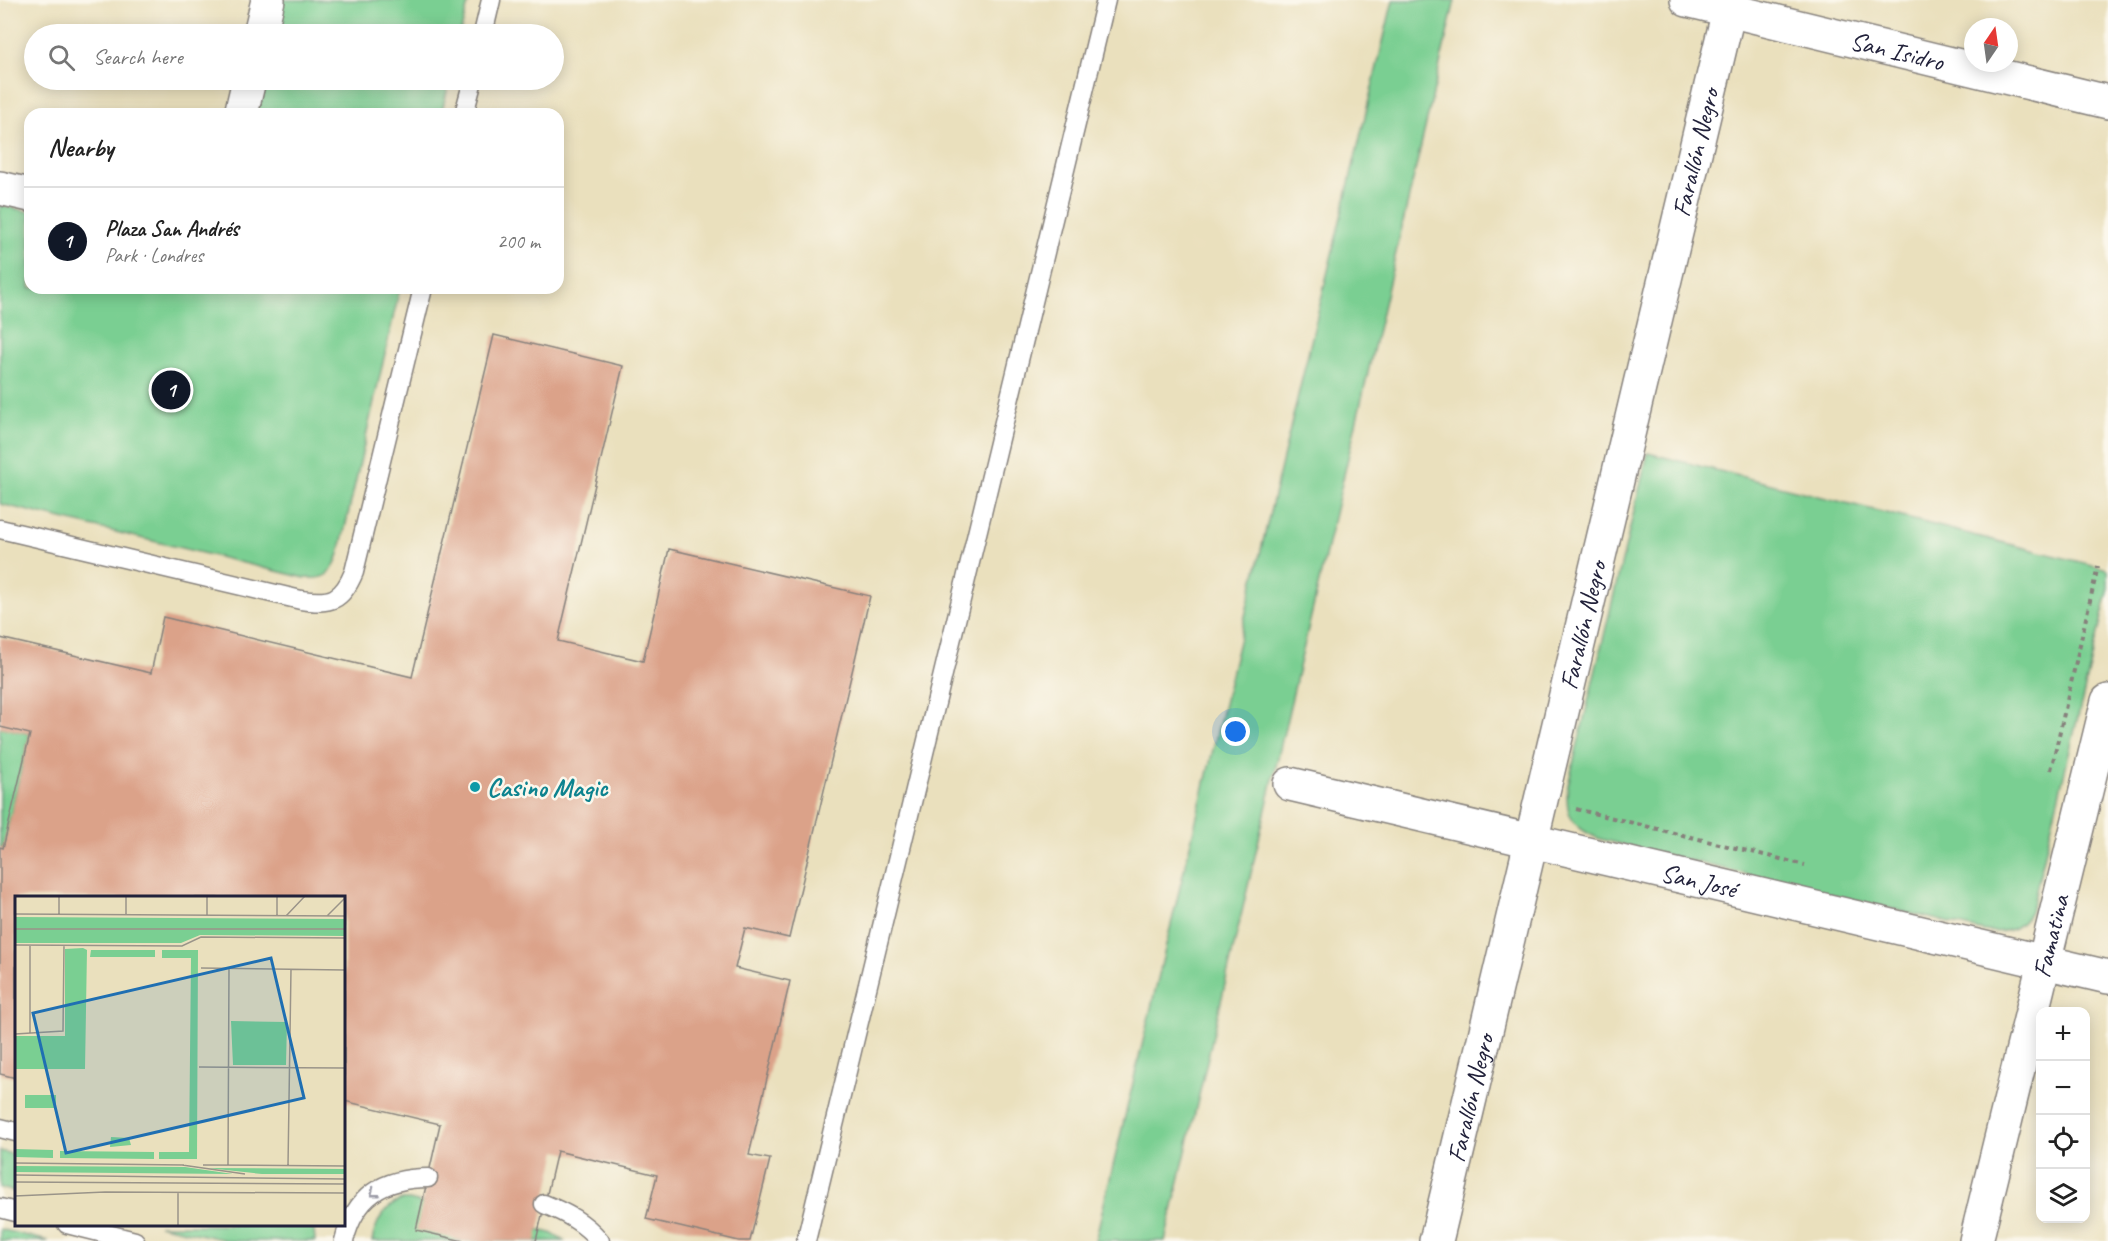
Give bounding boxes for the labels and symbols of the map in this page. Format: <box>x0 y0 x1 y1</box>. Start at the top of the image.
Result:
north arrow <box>1964 18 2018 72</box>
street label: San Isidro <box>1847 24 1949 78</box>
street label: Farallón Negro <box>1664 82 1727 220</box>
pin: 1 <box>152 368 190 412</box>
street label: Farallón Negro <box>1551 555 1614 692</box>
your location <box>1221 717 1250 746</box>
place label: Casino Magic <box>487 771 609 804</box>
marker: Casino Magic <box>468 780 482 794</box>
street label: San José <box>1658 856 1743 906</box>
street label: Famatina <box>2025 890 2077 981</box>
inset map <box>15 896 345 1226</box>
street label: Farallón Negro <box>1439 1028 1502 1165</box>
one-way arrow <box>370 1186 381 1197</box>

